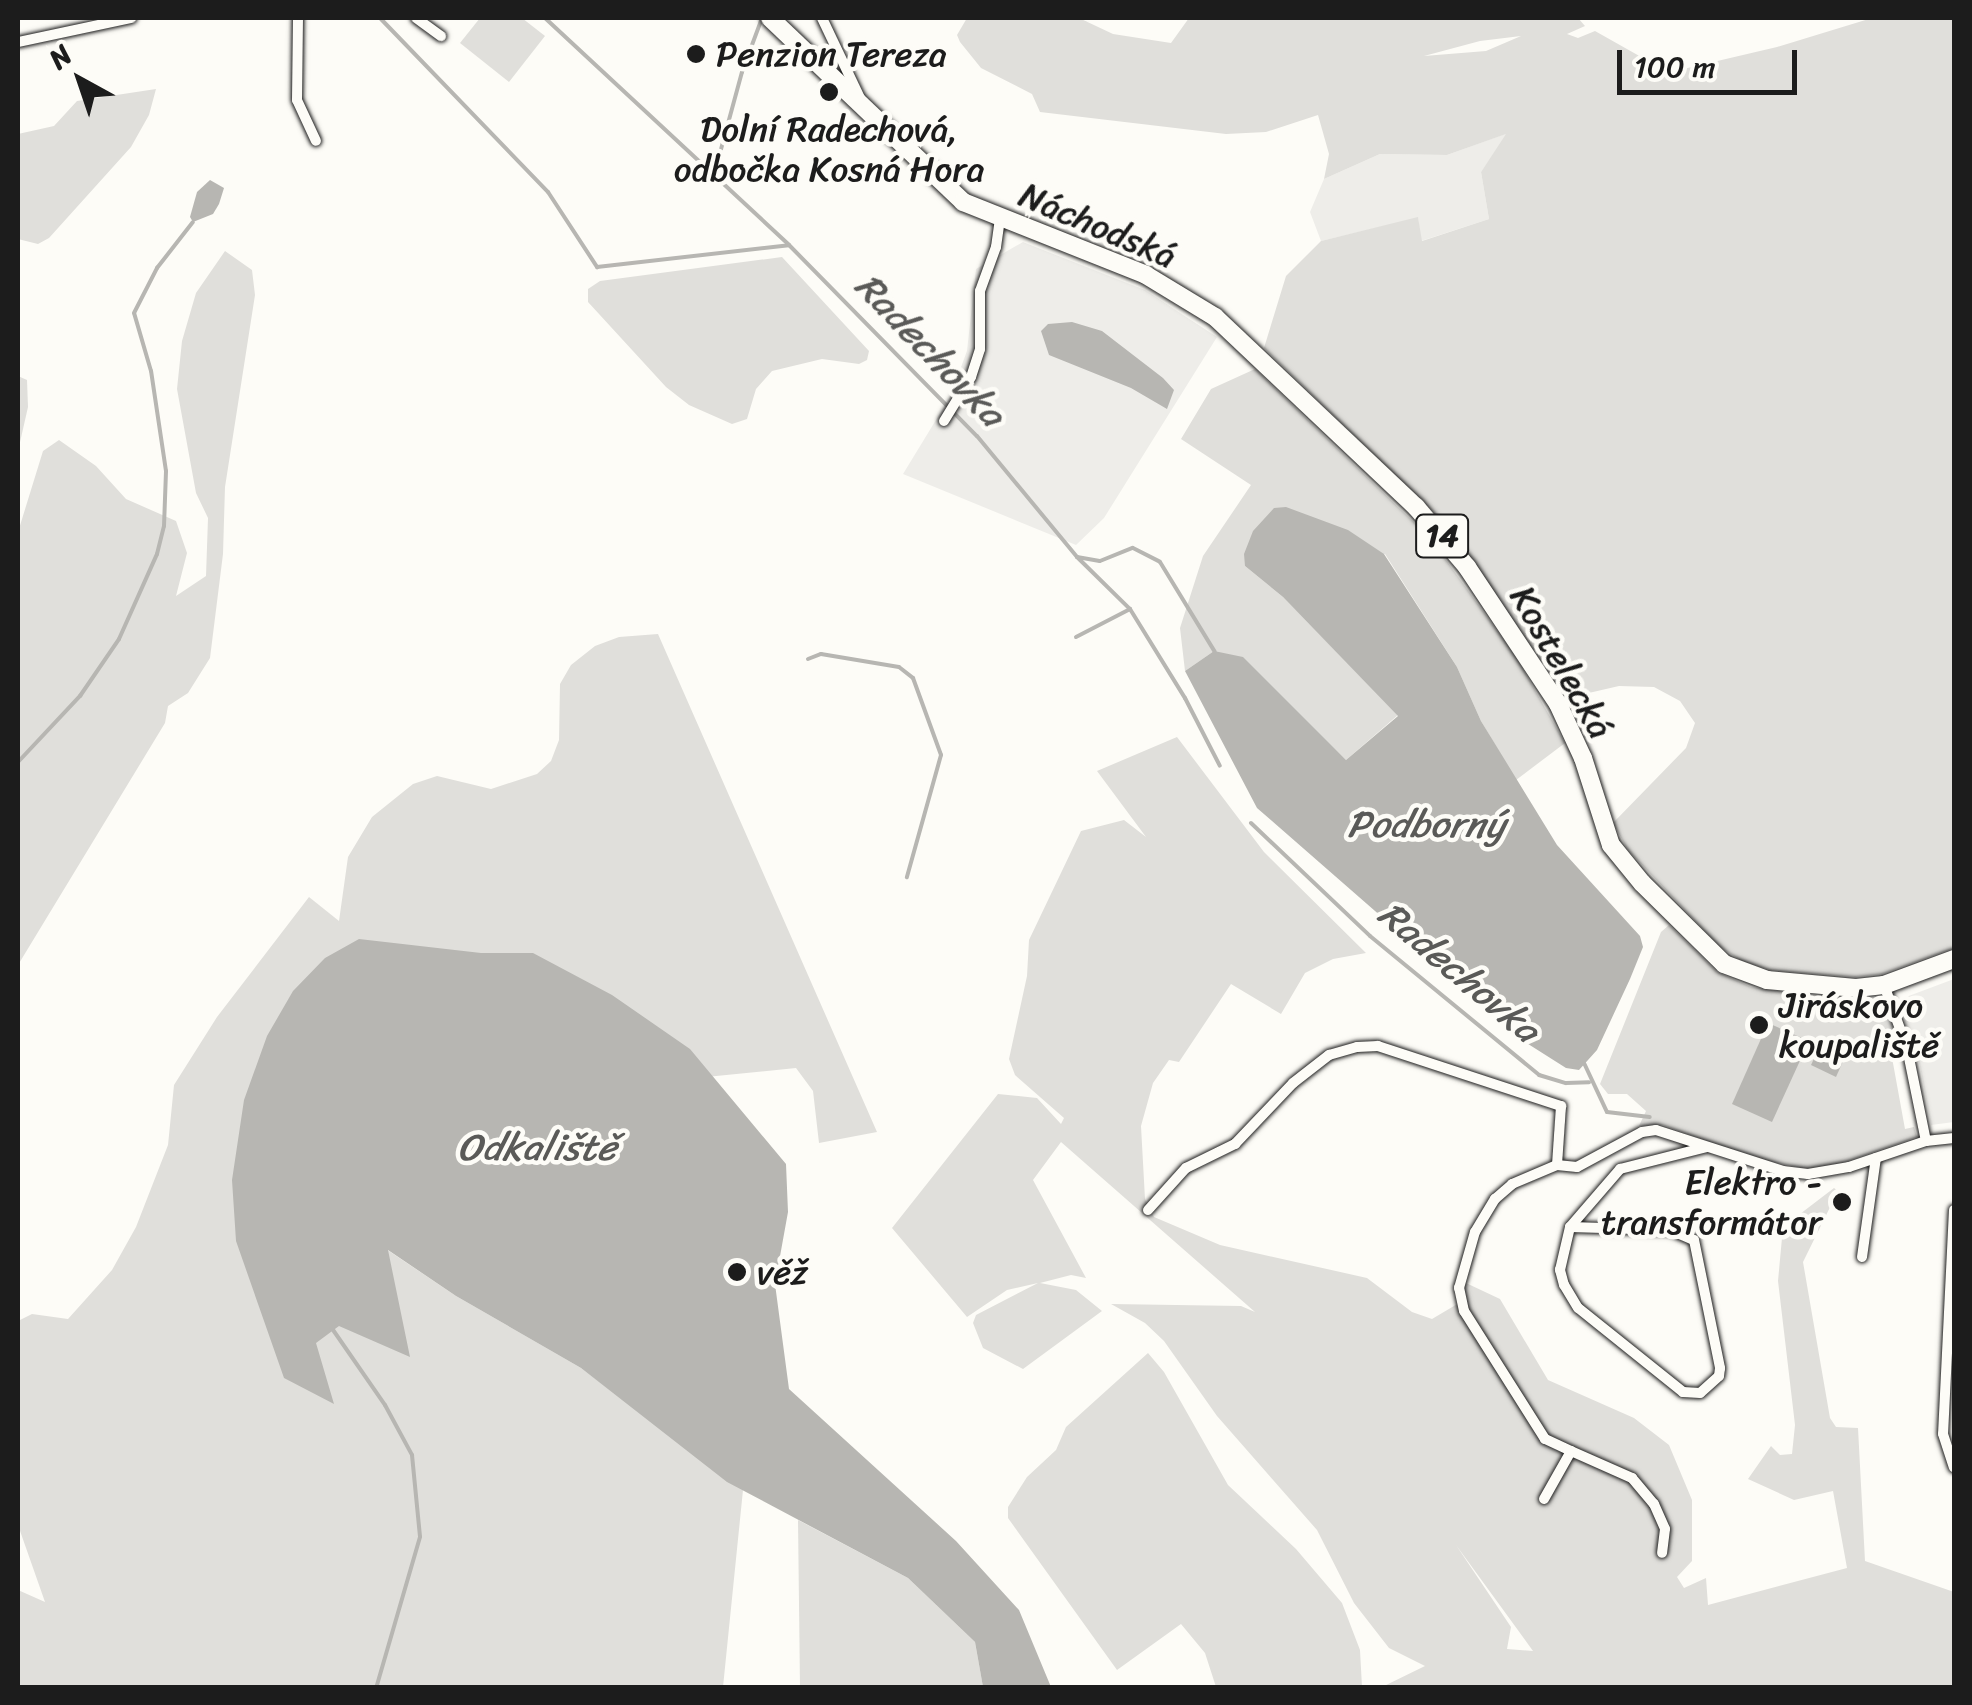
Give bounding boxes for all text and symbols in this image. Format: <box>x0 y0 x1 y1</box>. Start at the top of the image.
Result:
north arrow <box>30 30 130 130</box>
scale bar <box>1622 30 1802 92</box>
text: N <box>37 32 84 82</box>
place label: Penzion Tereza <box>716 33 947 75</box>
text: 100 m <box>1634 40 1716 94</box>
marker: Penzion Tereza <box>685 43 707 65</box>
marker: Dolní Radechová, odbočka Kosná Hora <box>818 81 840 103</box>
place label: Dolní Radechová, odbočka Kosná Hora <box>674 108 984 190</box>
street label: Náchodská <box>1013 173 1183 277</box>
water label: Radechovka <box>845 264 1015 436</box>
road number: 14 <box>1414 509 1470 563</box>
street label: Kostelecká <box>1502 578 1622 746</box>
water label: Podborný <box>1347 802 1505 848</box>
water label: Radechovka <box>1369 891 1549 1053</box>
place label: Jiráskovo koupaliště <box>1779 984 1939 1066</box>
marker: Jiráskovo koupaliště <box>1748 1014 1770 1036</box>
water label: Odkaliště <box>458 1125 616 1171</box>
place label: Elektro - transformátor <box>1601 1161 1822 1243</box>
marker: Elektro - transformátor <box>1831 1191 1853 1213</box>
place label: věž <box>757 1251 808 1293</box>
marker: věž <box>726 1261 748 1283</box>

